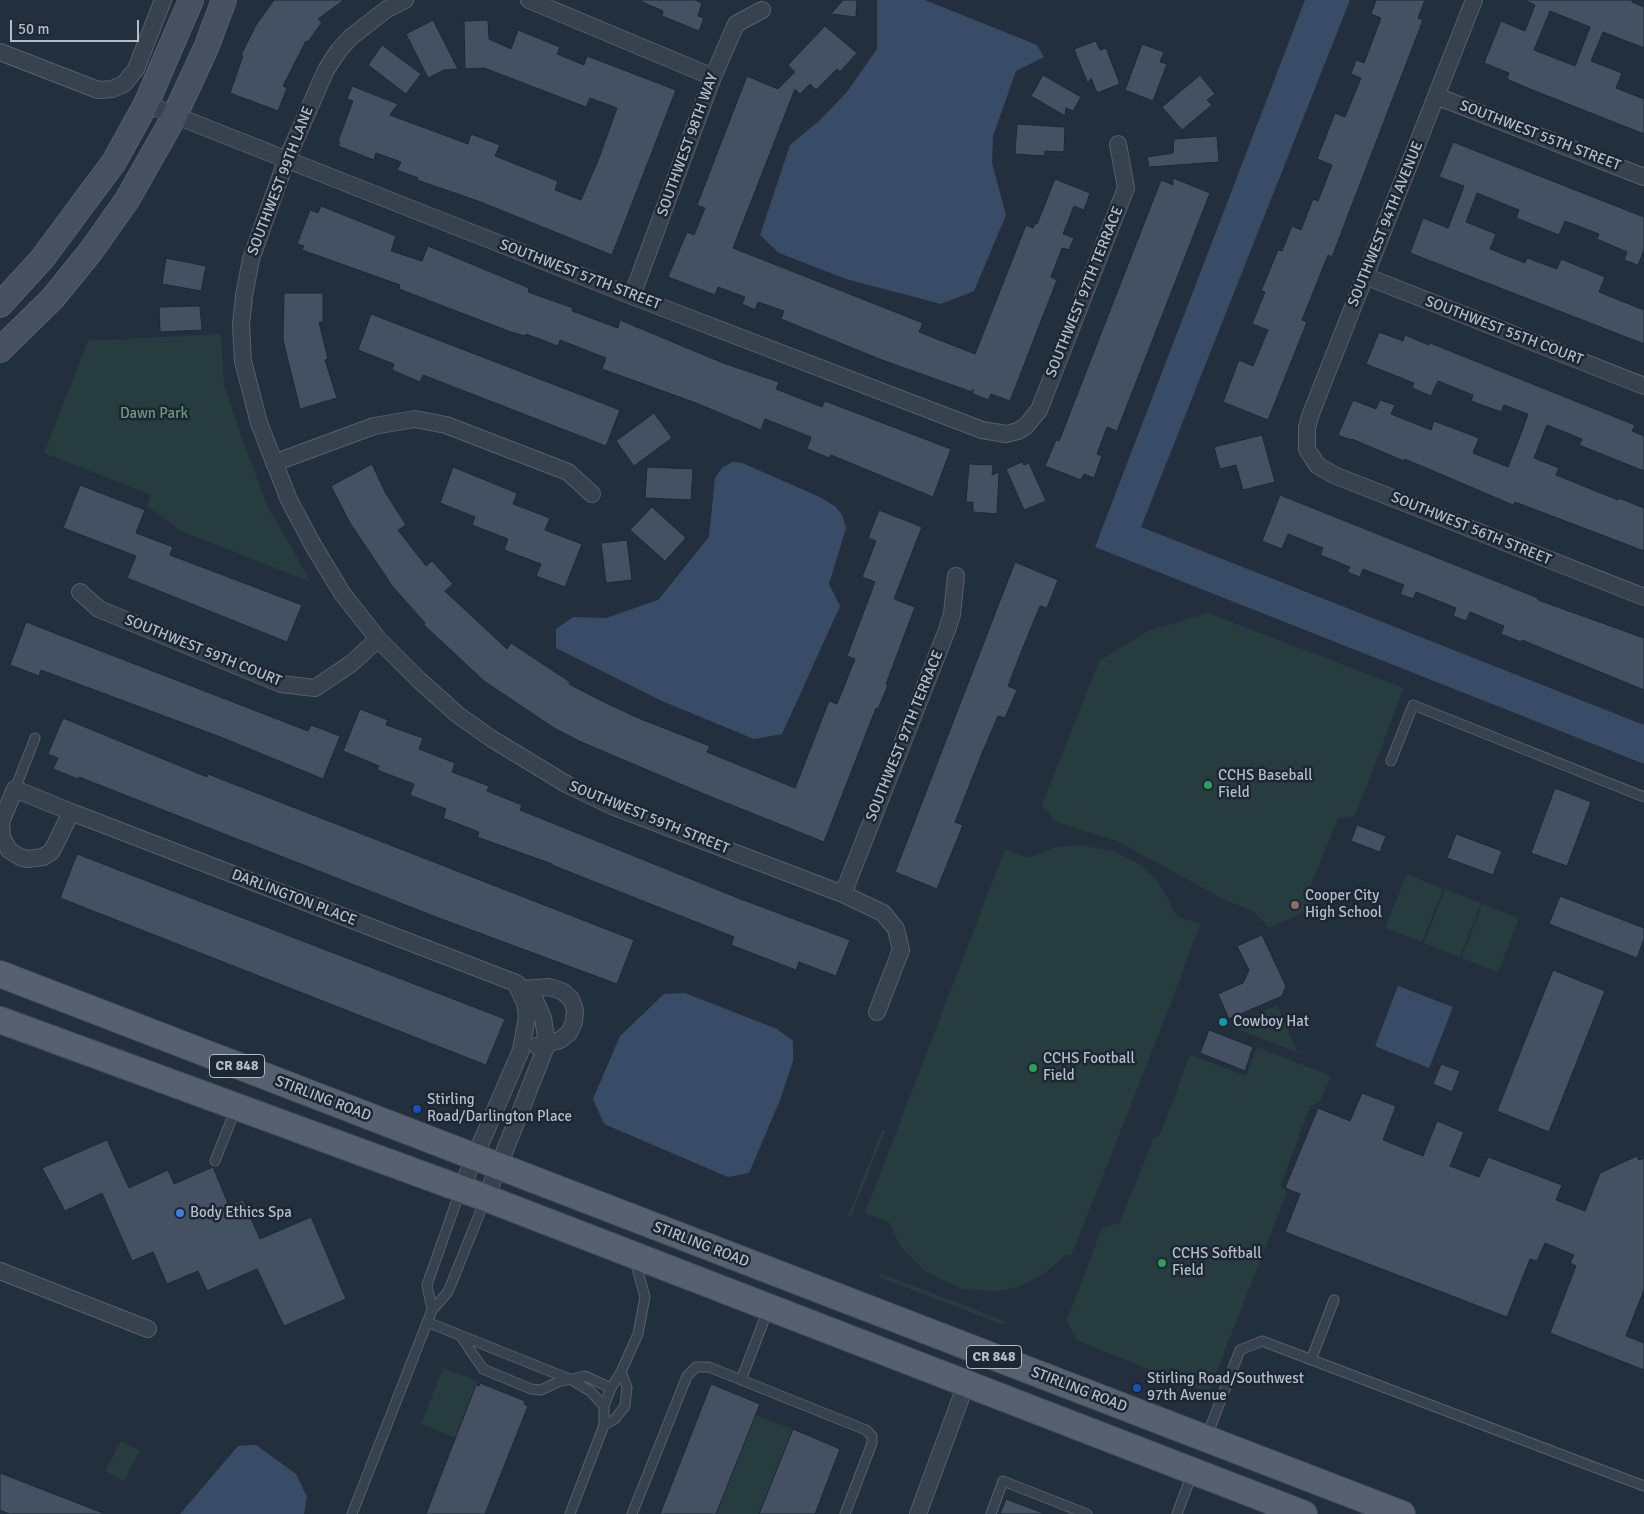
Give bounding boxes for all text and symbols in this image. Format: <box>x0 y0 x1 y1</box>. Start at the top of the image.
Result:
scale bar <box>12 10 141 42</box>
text: 50 m <box>18 20 49 38</box>
street label: SOUTHWEST 98TH WAY <box>654 71 722 219</box>
street label: SOUTHWEST 55TH STREET <box>1457 97 1623 175</box>
street label: SOUTHWEST 99TH LANE <box>244 104 318 258</box>
street label: SOUTHWEST 94TH AVENUE <box>1345 139 1427 309</box>
street label: SOUTHWEST 97TH TERRACE <box>1042 204 1128 380</box>
street label: SOUTHWEST 57TH STREET <box>497 236 663 314</box>
street label: SOUTHWEST 55TH COURT <box>1423 293 1585 369</box>
park label: Dawn Park <box>120 405 188 423</box>
street label: SOUTHWEST 56TH STREET <box>1388 489 1554 569</box>
street label: SOUTHWEST 59TH COURT <box>122 611 284 691</box>
street label: SOUTHWEST 97TH TERRACE <box>862 648 948 824</box>
place label: CCHS Baseball Field <box>1218 767 1313 802</box>
street label: SOUTHWEST 59TH STREET <box>566 778 732 858</box>
marker: CCHS Baseball Field <box>1202 779 1214 791</box>
street label: DARLINGTON PLACE <box>229 866 359 930</box>
place label: Cooper City High School <box>1305 887 1382 922</box>
marker: Cooper City High School <box>1289 899 1301 911</box>
place label: Cowboy Hat <box>1233 1013 1309 1031</box>
marker: Cowboy Hat <box>1217 1016 1229 1028</box>
place label: CCHS Football Field <box>1043 1050 1135 1085</box>
road number: CR 848 <box>210 1054 264 1078</box>
marker: CCHS Football Field <box>1027 1062 1039 1074</box>
street label: STIRLING ROAD <box>272 1072 374 1126</box>
place label: Stirling Road/Darlington Place <box>427 1091 572 1126</box>
marker: Stirling Road/Darlington Place <box>411 1103 423 1115</box>
place label: Body Ethics Spa <box>190 1204 292 1222</box>
marker: Body Ethics Spa <box>174 1207 186 1219</box>
street label: STIRLING ROAD <box>650 1218 752 1272</box>
place label: CCHS Softball Field <box>1172 1245 1262 1280</box>
marker: CCHS Softball Field <box>1156 1257 1168 1269</box>
road number: CR 848 <box>966 1345 1022 1368</box>
street label: STIRLING ROAD <box>1028 1363 1130 1417</box>
place label: Stirling Road/Southwest 97th Avenue <box>1147 1370 1304 1405</box>
marker: Stirling Road/Southwest 97th Avenue <box>1131 1382 1143 1394</box>

